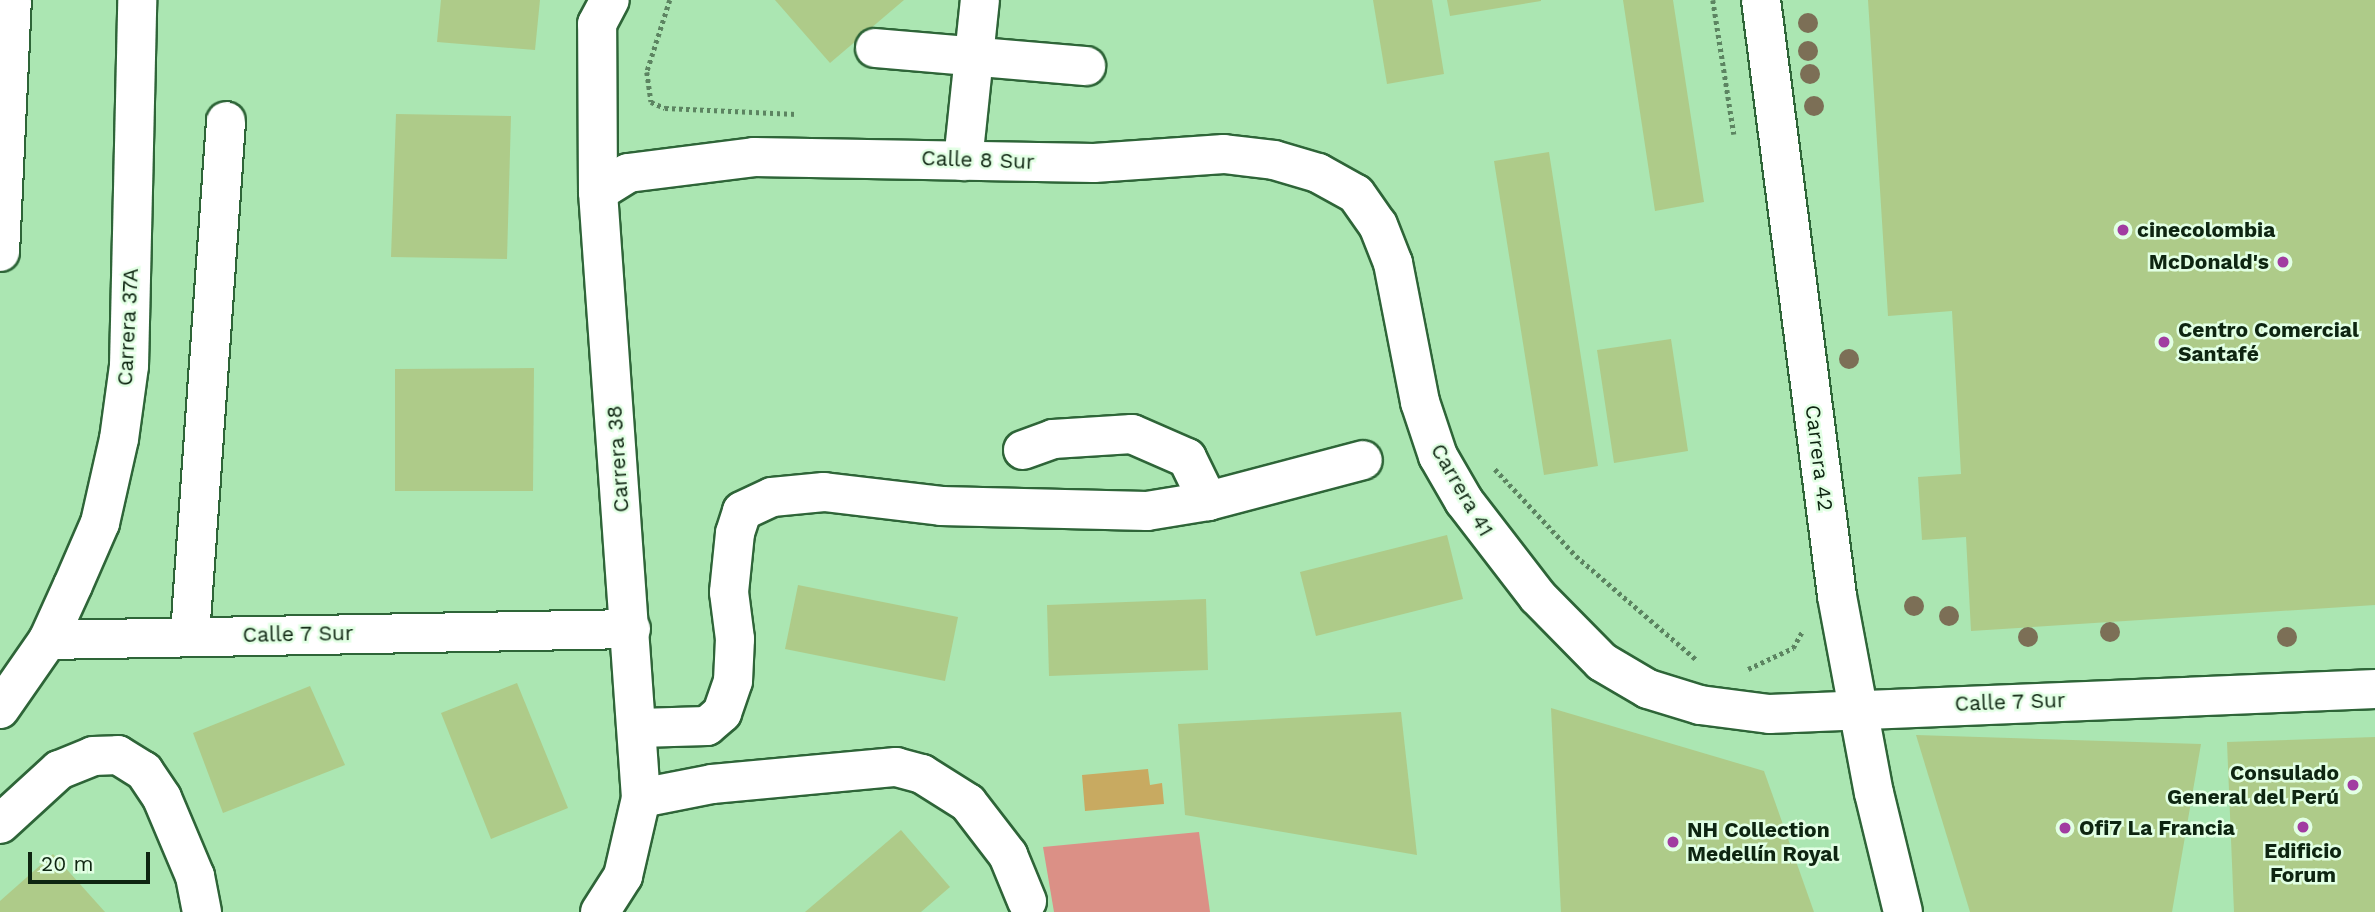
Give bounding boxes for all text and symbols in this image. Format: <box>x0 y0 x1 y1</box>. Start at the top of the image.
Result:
street label: Calle 8 Sur <box>921 145 1035 175</box>
place label: cinecolombia <box>2137 217 2275 243</box>
marker: cinecolombia <box>2115 222 2131 238</box>
place label: McDonald's <box>2149 249 2269 275</box>
marker: McDonald's <box>2275 254 2291 270</box>
street label: Carrera 37A <box>112 267 144 387</box>
place label: Centro Comercial Santafé <box>2178 317 2359 367</box>
marker: Centro Comercial Santafé <box>2156 334 2172 350</box>
street label: Carrera 42 <box>1800 403 1838 513</box>
street label: Carrera 38 <box>602 404 634 514</box>
street label: Carrera 41 <box>1425 439 1499 541</box>
street label: Calle 7 Sur <box>242 620 354 648</box>
street label: Calle 7 Sur <box>1953 687 2067 717</box>
place label: Consulado General del Perú <box>2166 760 2339 810</box>
marker: Consulado General del Perú <box>2345 777 2361 793</box>
place label: Ofi7 La Francia <box>2079 815 2236 841</box>
place label: NH Collection Medellín Royal <box>1687 817 1839 867</box>
marker: Edificio Forum <box>2295 819 2311 835</box>
marker: Ofi7 La Francia <box>2057 820 2073 836</box>
marker: NH Collection Medellín Royal <box>1665 834 1681 850</box>
scale bar <box>32 838 154 882</box>
place label: Edificio Forum <box>2264 838 2342 888</box>
text: 20 m <box>41 851 93 876</box>

